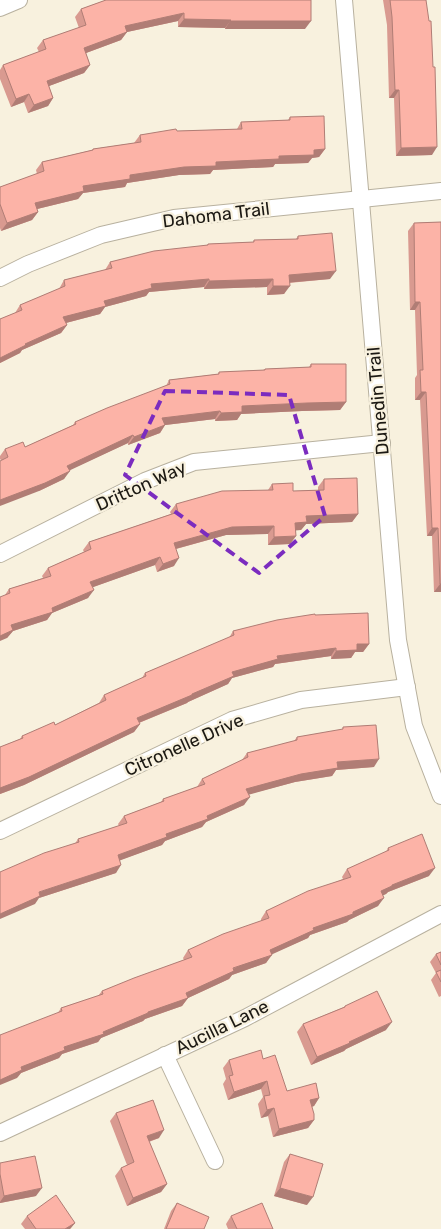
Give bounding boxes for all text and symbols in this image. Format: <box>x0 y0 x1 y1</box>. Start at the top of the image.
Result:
street label: Dahoma Trail <box>161 198 271 232</box>
street label: Dunedin Trail <box>362 346 394 456</box>
street label: Dritton Way <box>92 456 190 516</box>
street label: Citronelle Drive <box>121 709 247 781</box>
street label: Aucilla Lane <box>172 995 272 1059</box>

